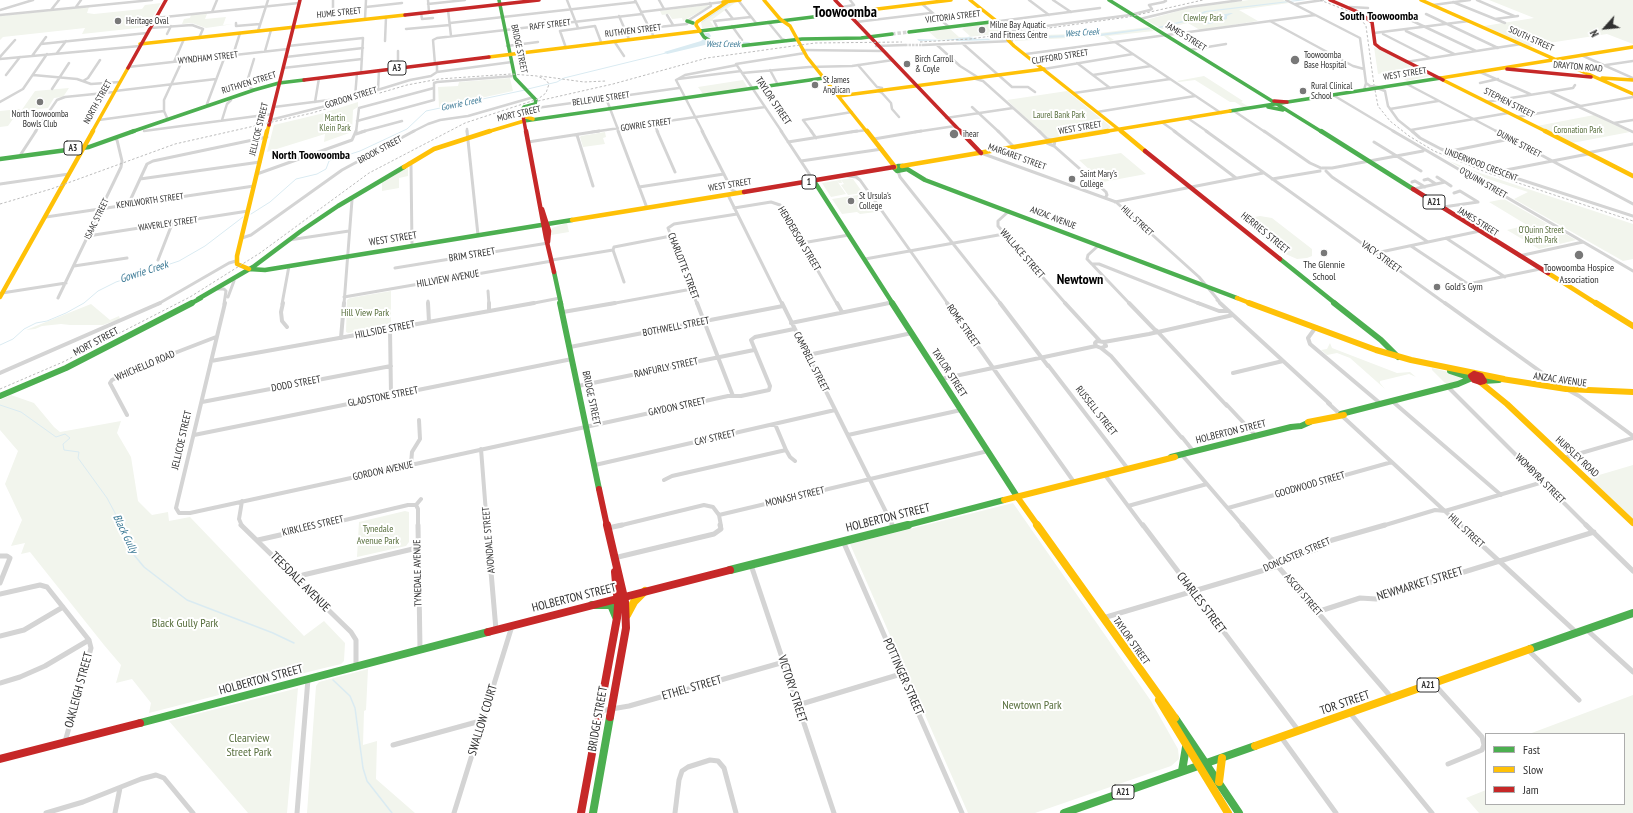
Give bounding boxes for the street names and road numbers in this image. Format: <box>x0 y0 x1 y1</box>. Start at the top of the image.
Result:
street label: HUME STREET <box>316 5 362 21</box>
street label: VICTORIA STREET <box>925 8 981 26</box>
street label: RAFF STREET <box>529 17 571 33</box>
street label: JAMES STREET <box>1164 20 1208 54</box>
street label: RUTHVEN STREET <box>604 22 662 40</box>
street label: BRIDGE STREET <box>509 24 529 74</box>
street label: SOUTH STREET <box>1507 24 1555 54</box>
street label: CLIFFORD STREET <box>1031 47 1089 67</box>
street label: WYNDHAM STREET <box>177 49 239 67</box>
street label: DRAYTON ROAD <box>1553 59 1603 75</box>
road number: A3 <box>388 61 406 75</box>
street label: WEST STREET <box>1383 65 1427 83</box>
street label: RUTHVEN STREET <box>220 70 278 96</box>
street label: TAYLOR STREET <box>753 75 793 127</box>
street label: NORTH STREET <box>82 78 114 126</box>
street label: GORDON STREET <box>324 85 378 111</box>
street label: STEPHEN STREET <box>1482 86 1536 120</box>
street label: BELLEVUE STREET <box>572 90 630 108</box>
street label: JELLICOE STREET <box>247 101 271 157</box>
street label: MORT STREET <box>496 104 542 124</box>
street label: GOWRIE STREET <box>620 116 672 134</box>
street label: WEST STREET <box>1058 119 1102 137</box>
street label: DUNNE STREET <box>1495 128 1543 160</box>
street label: BROOK STREET <box>356 134 404 166</box>
road number: A3 <box>64 141 82 155</box>
street label: MARGARET STREET <box>987 142 1047 172</box>
street label: UNDERWOOD CRESCENT <box>1443 146 1519 184</box>
street label: O'QUINN STREET <box>1457 165 1509 201</box>
road number: 1 <box>802 175 816 189</box>
street label: WEST STREET <box>708 176 752 194</box>
street label: KENILWORTH STREET <box>116 191 184 211</box>
road number: A21 <box>1423 195 1445 209</box>
street label: ISAAC STREET <box>82 197 112 241</box>
street label: HILL STREET <box>1119 203 1155 239</box>
street label: ANZAC AVENUE <box>1029 204 1077 232</box>
street label: HENDERSON STREET <box>775 205 823 273</box>
street label: JAMES STREET <box>1456 205 1500 239</box>
street label: HERRIES STREET <box>1238 210 1292 256</box>
street label: WAVERLEY STREET <box>138 215 198 233</box>
street label: WALLACE STREET <box>997 227 1047 281</box>
street label: WEST STREET <box>368 229 418 249</box>
street label: CHARLOTTE STREET <box>665 231 701 301</box>
street label: VACY STREET <box>1359 239 1403 275</box>
street label: BRIM STREET <box>448 245 496 265</box>
street label: HILLVIEW AVENUE <box>416 268 480 290</box>
street label: ROME STREET <box>944 302 982 350</box>
street label: BOTHWELL STREET <box>642 315 710 339</box>
street label: HILLSIDE STREET <box>354 318 416 342</box>
street label: MORT STREET <box>71 325 121 359</box>
street label: CAMPBELL STREET <box>791 330 831 394</box>
street label: TAYLOR STREET <box>929 347 969 399</box>
street label: WHICHELLO ROAD <box>113 348 177 384</box>
street label: RANFURLY STREET <box>633 355 699 381</box>
street label: BRIDGE STREET <box>579 370 603 426</box>
street label: ANZAC AVENUE <box>1533 370 1587 390</box>
street label: DODD STREET <box>270 373 322 395</box>
street label: GLADSTONE STREET <box>347 384 419 410</box>
street label: RUSSELL STREET <box>1073 384 1119 438</box>
street label: GAYDON STREET <box>647 395 707 419</box>
street label: JELLICOE STREET <box>169 409 195 471</box>
street label: HOLBERTON STREET <box>1195 417 1267 447</box>
street label: CAY STREET <box>693 427 737 449</box>
street label: HURSLEY ROAD <box>1553 434 1601 480</box>
street label: WOMBYRA STREET <box>1513 452 1567 506</box>
street label: GORDON AVENUE <box>352 459 414 483</box>
street label: GOODWOOD STREET <box>1274 469 1346 501</box>
street label: MONASH STREET <box>764 484 826 510</box>
street label: HOLBERTON STREET <box>844 501 932 535</box>
street label: AVONDALE STREET <box>480 506 498 574</box>
street label: HILL STREET <box>1446 511 1486 551</box>
street label: KIRKLEES STREET <box>281 513 345 539</box>
street label: DONCASTER STREET <box>1262 535 1332 575</box>
street label: TYNEDALE AVENUE <box>411 539 425 607</box>
street label: TEESDALE AVENUE <box>267 549 333 615</box>
street label: NEWMARKET STREET <box>1375 564 1465 604</box>
street label: CHARLES STREET <box>1173 569 1229 637</box>
street label: ASCOT STREET <box>1282 572 1324 618</box>
street label: HOLBERTON STREET <box>530 581 618 615</box>
street label: TAYLOR STREET <box>1110 615 1152 667</box>
street label: POTTINGER STREET <box>880 636 926 718</box>
street label: OAKLEIGH STREET <box>62 651 96 729</box>
street label: VICTORY STREET <box>774 653 810 725</box>
street label: HOLBERTON STREET <box>217 662 305 698</box>
street label: ETHEL STREET <box>660 673 724 703</box>
road number: A21 <box>1417 678 1439 692</box>
street label: SWALLOW COURT <box>465 683 501 757</box>
street label: BRIDGE STREET <box>585 685 611 753</box>
street label: TOR STREET <box>1318 688 1372 718</box>
road number: A21 <box>1112 785 1134 799</box>

